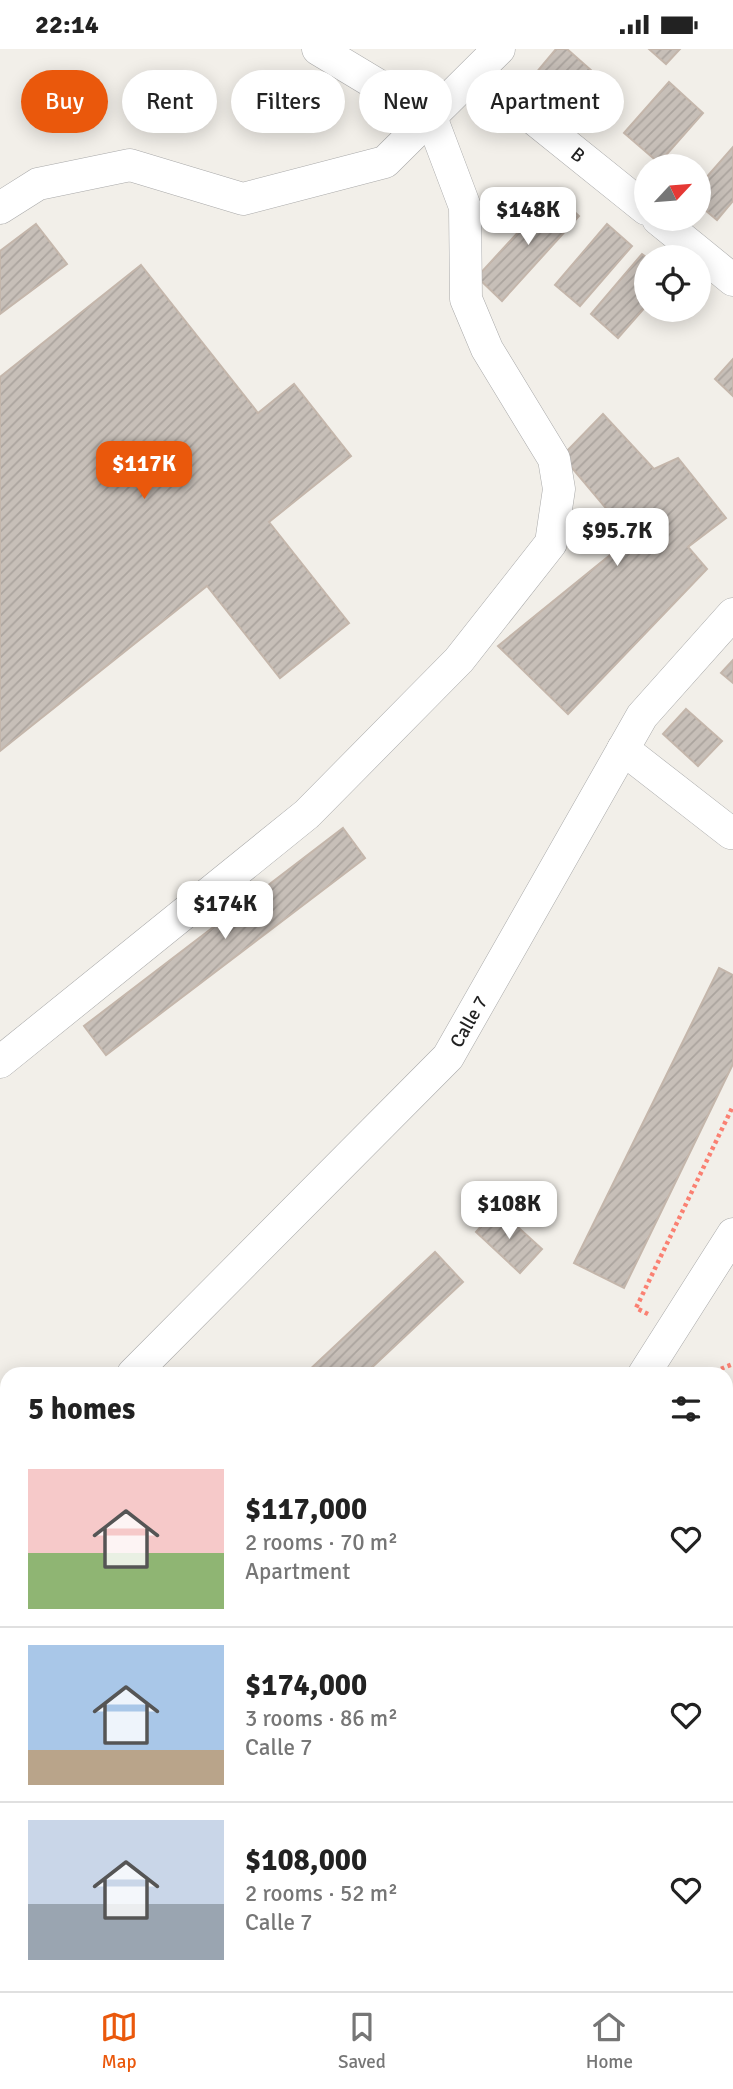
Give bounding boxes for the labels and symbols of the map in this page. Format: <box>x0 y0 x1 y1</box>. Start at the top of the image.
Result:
street label: B <box>566 142 590 168</box>
north arrow <box>634 154 710 231</box>
pin: $148K <box>479 187 577 247</box>
pin: $117K <box>95 441 193 501</box>
pin: $95.7K <box>560 509 674 568</box>
pin: $174K <box>176 881 274 941</box>
street label: Calle 7 <box>445 992 493 1052</box>
pin: $108K <box>460 1181 558 1241</box>

